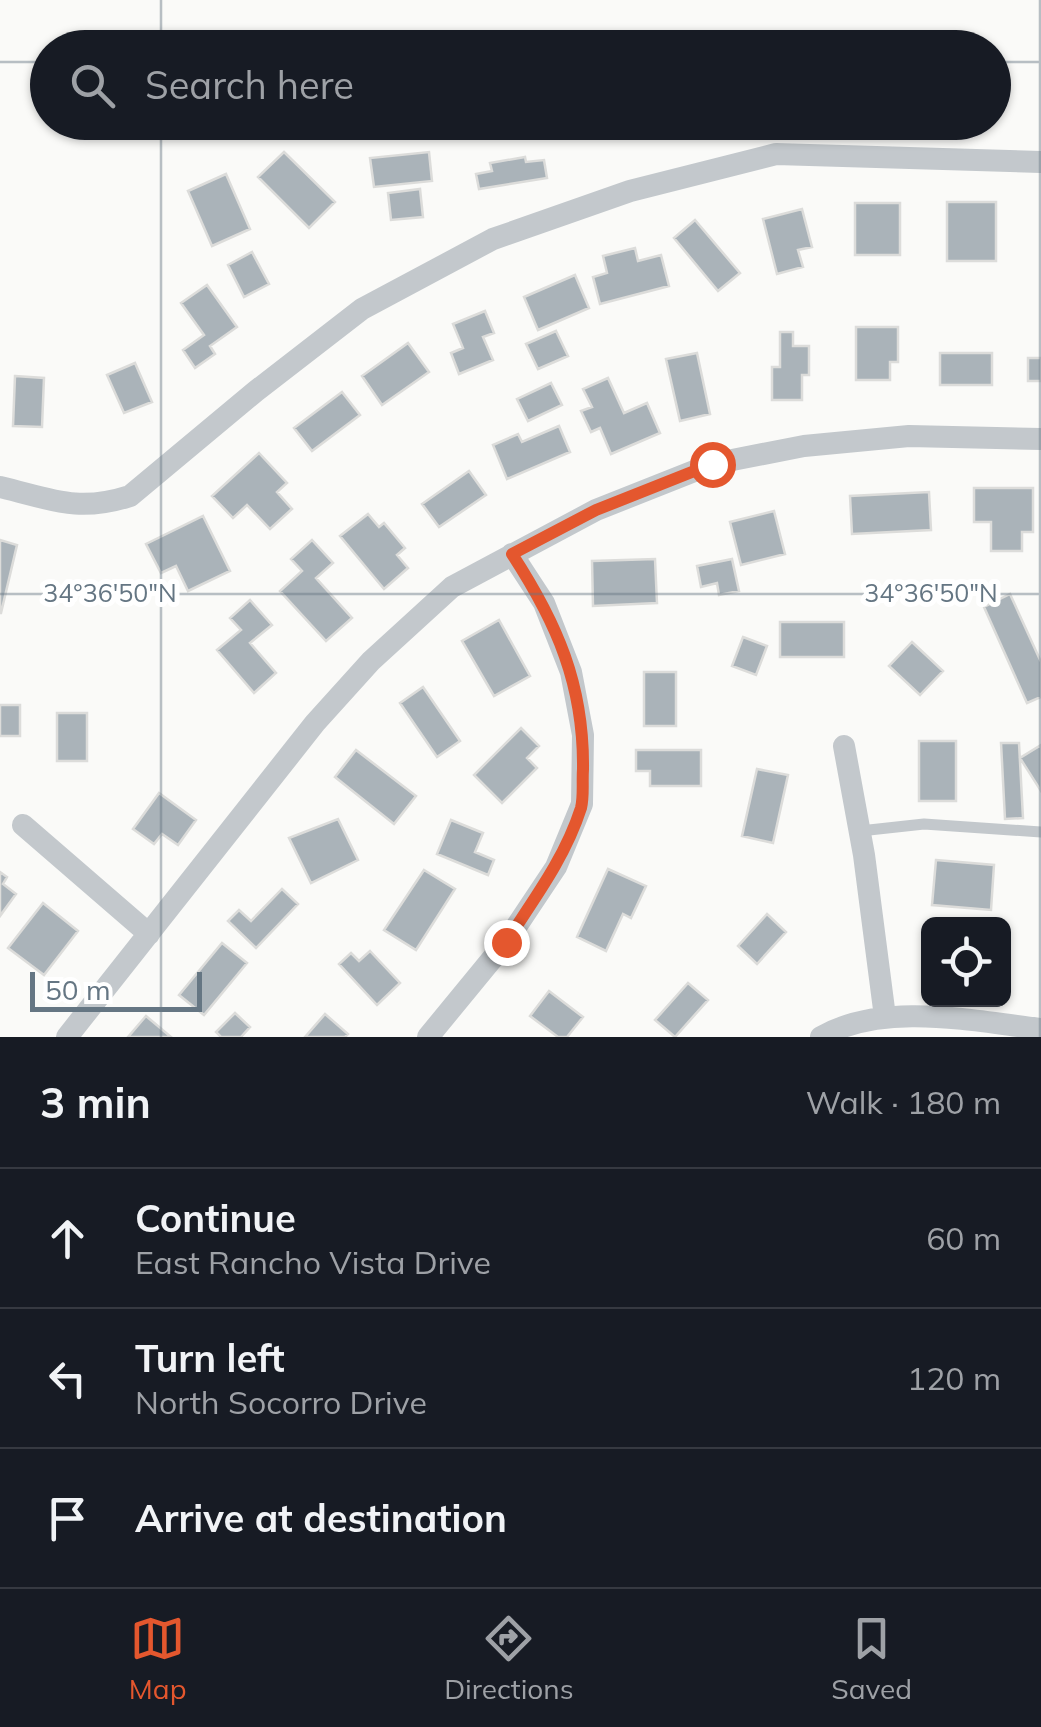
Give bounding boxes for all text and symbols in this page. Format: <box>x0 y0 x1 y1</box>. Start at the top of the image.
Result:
search box <box>30 30 1011 140</box>
icon: search <box>65 58 120 113</box>
text: Search here <box>145 61 354 109</box>
route start <box>690 442 736 488</box>
text: 34°36'50"N <box>43 577 177 608</box>
text: 34°36'50"N <box>864 577 998 608</box>
map controls <box>921 917 1011 1007</box>
button: locate <box>921 917 1011 1007</box>
route end <box>484 920 530 966</box>
scale bar <box>30 967 202 1011</box>
text: 50 m <box>45 972 111 1007</box>
text: 3 min <box>40 1076 151 1129</box>
text: Walk · 180 m <box>806 1082 1001 1122</box>
text: Continue <box>135 1194 296 1242</box>
icon: ahead <box>40 1211 95 1266</box>
text: 60 m <box>926 1218 1001 1258</box>
text: East Rancho Vista Drive <box>135 1242 491 1282</box>
text: Turn left <box>135 1334 285 1382</box>
icon: left <box>40 1351 95 1406</box>
text: 120 m <box>907 1358 1001 1398</box>
text: North Socorro Drive <box>135 1382 427 1422</box>
icon: arrive <box>40 1491 95 1546</box>
text: Arrive at destination <box>135 1494 507 1542</box>
tab: Map <box>129 1611 186 1706</box>
tab: Directions <box>444 1611 574 1706</box>
tab: Saved <box>831 1611 912 1706</box>

